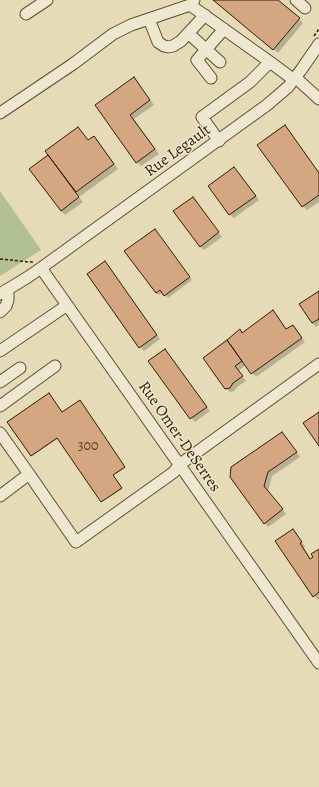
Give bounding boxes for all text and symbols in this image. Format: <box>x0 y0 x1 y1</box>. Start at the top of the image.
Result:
street label: Rue Legault <box>141 121 215 181</box>
street label: Rue Omer-DeSerres <box>134 378 224 496</box>
house number: 300 <box>78 439 98 455</box>

